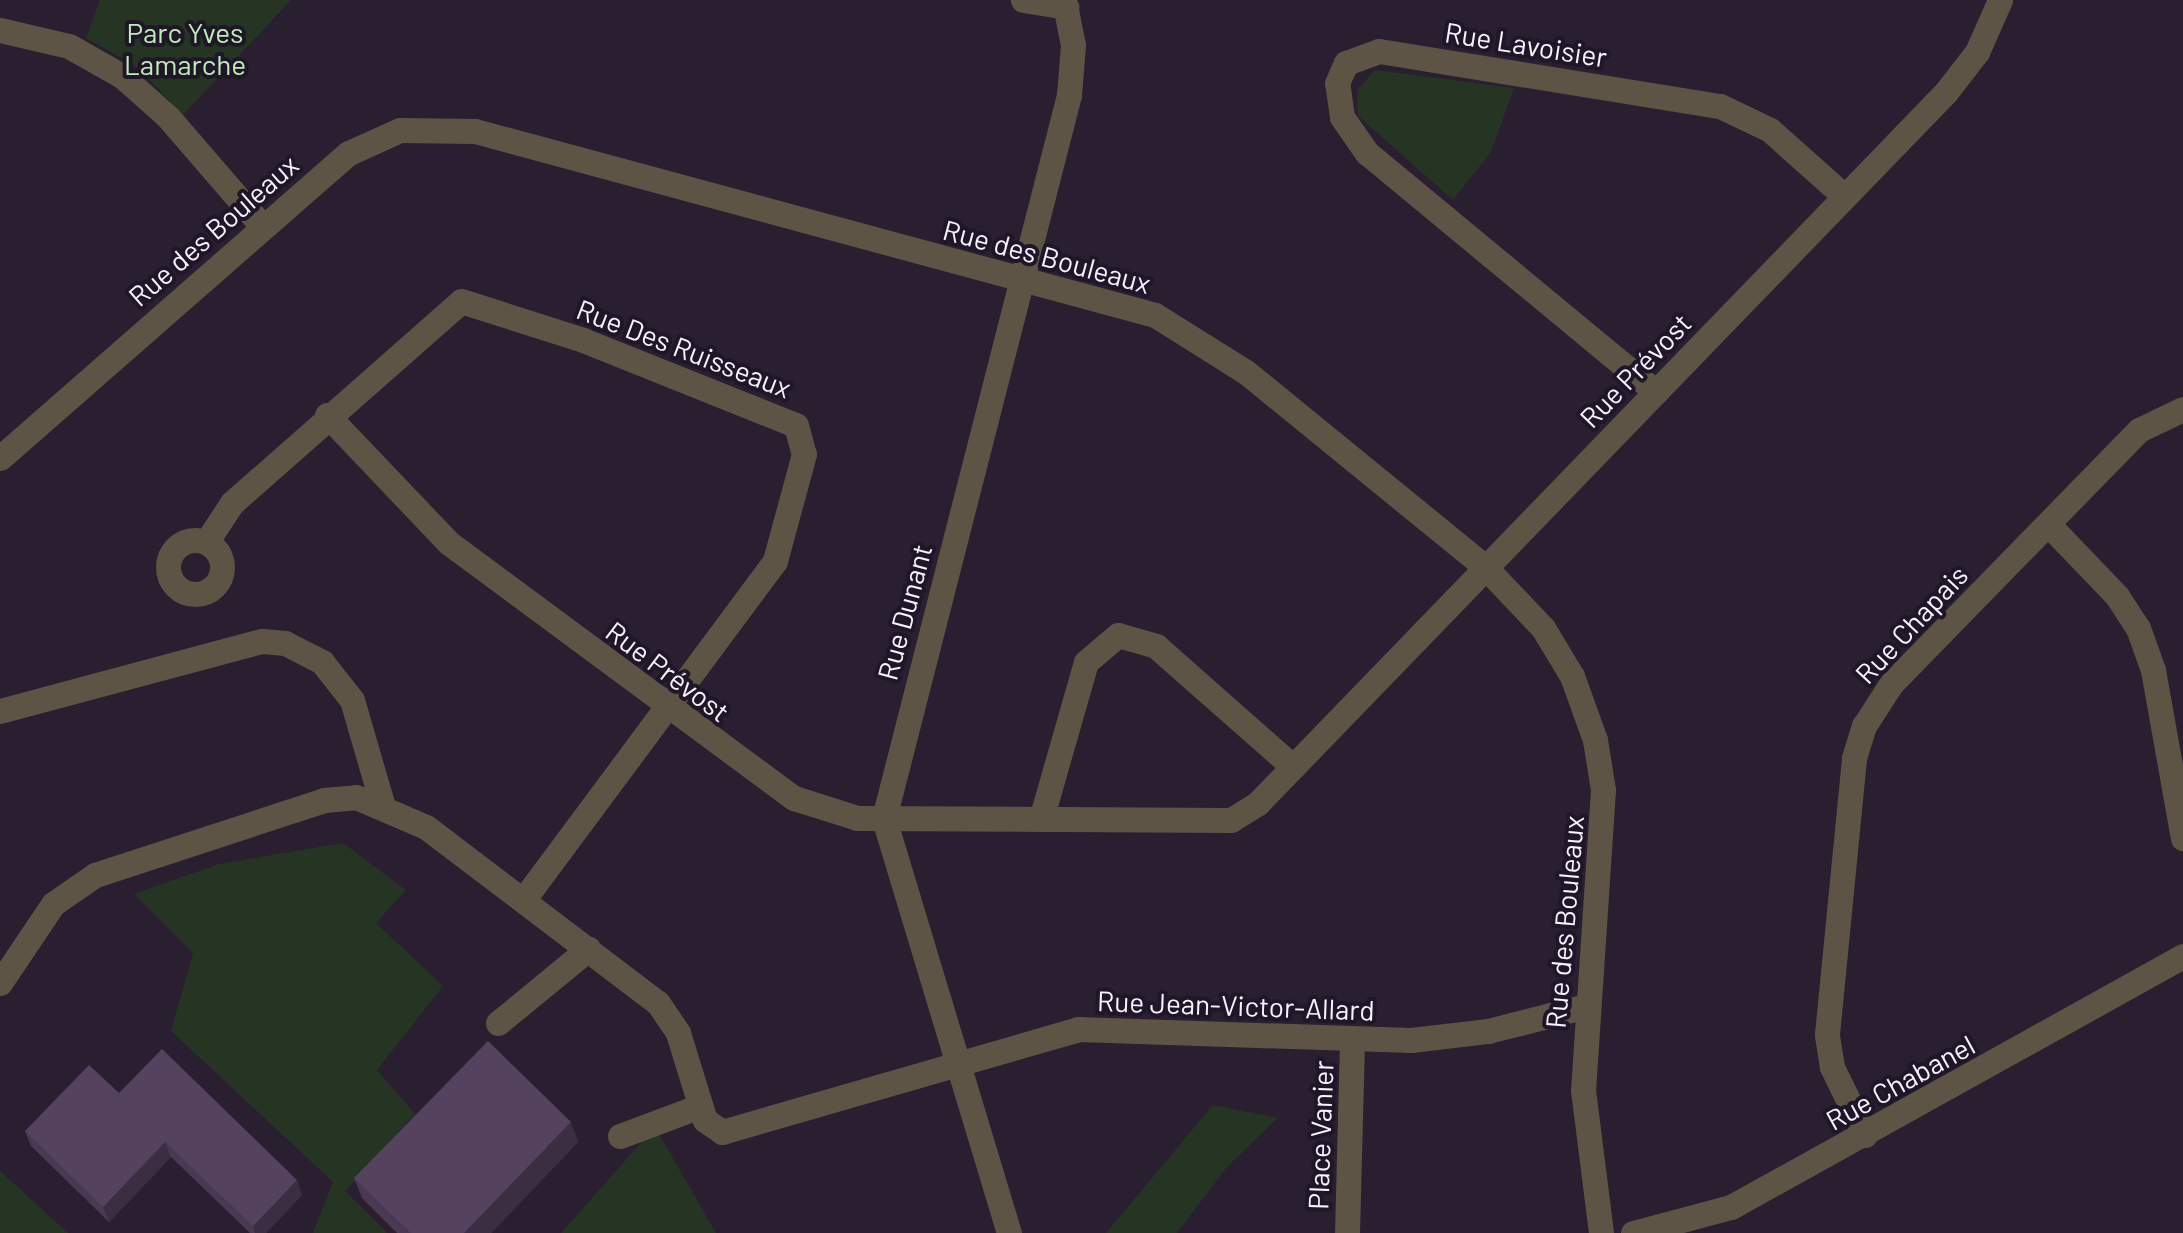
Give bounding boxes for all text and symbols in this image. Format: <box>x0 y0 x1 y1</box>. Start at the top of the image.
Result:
park label: Parc Yves Lamarche <box>124 15 246 81</box>
street label: Rue Lavoisier <box>1443 15 1609 73</box>
street label: Rue des Bouleaux <box>121 147 305 313</box>
street label: Rue des Bouleaux <box>940 212 1154 300</box>
street label: Rue Des Ruisseaux <box>572 292 796 404</box>
street label: Rue Prévost <box>1572 306 1698 434</box>
street label: Rue Dunant <box>870 540 938 684</box>
street label: Rue Chapais <box>1848 558 1974 690</box>
street label: Rue Prévost <box>600 614 736 728</box>
street label: Rue des Bouleaux <box>1538 814 1590 1030</box>
street label: Rue Jean-Victor-Allard <box>1097 983 1375 1027</box>
street label: Rue Chabanel <box>1820 1027 1980 1137</box>
street label: Place Vanier <box>1301 1060 1339 1210</box>

